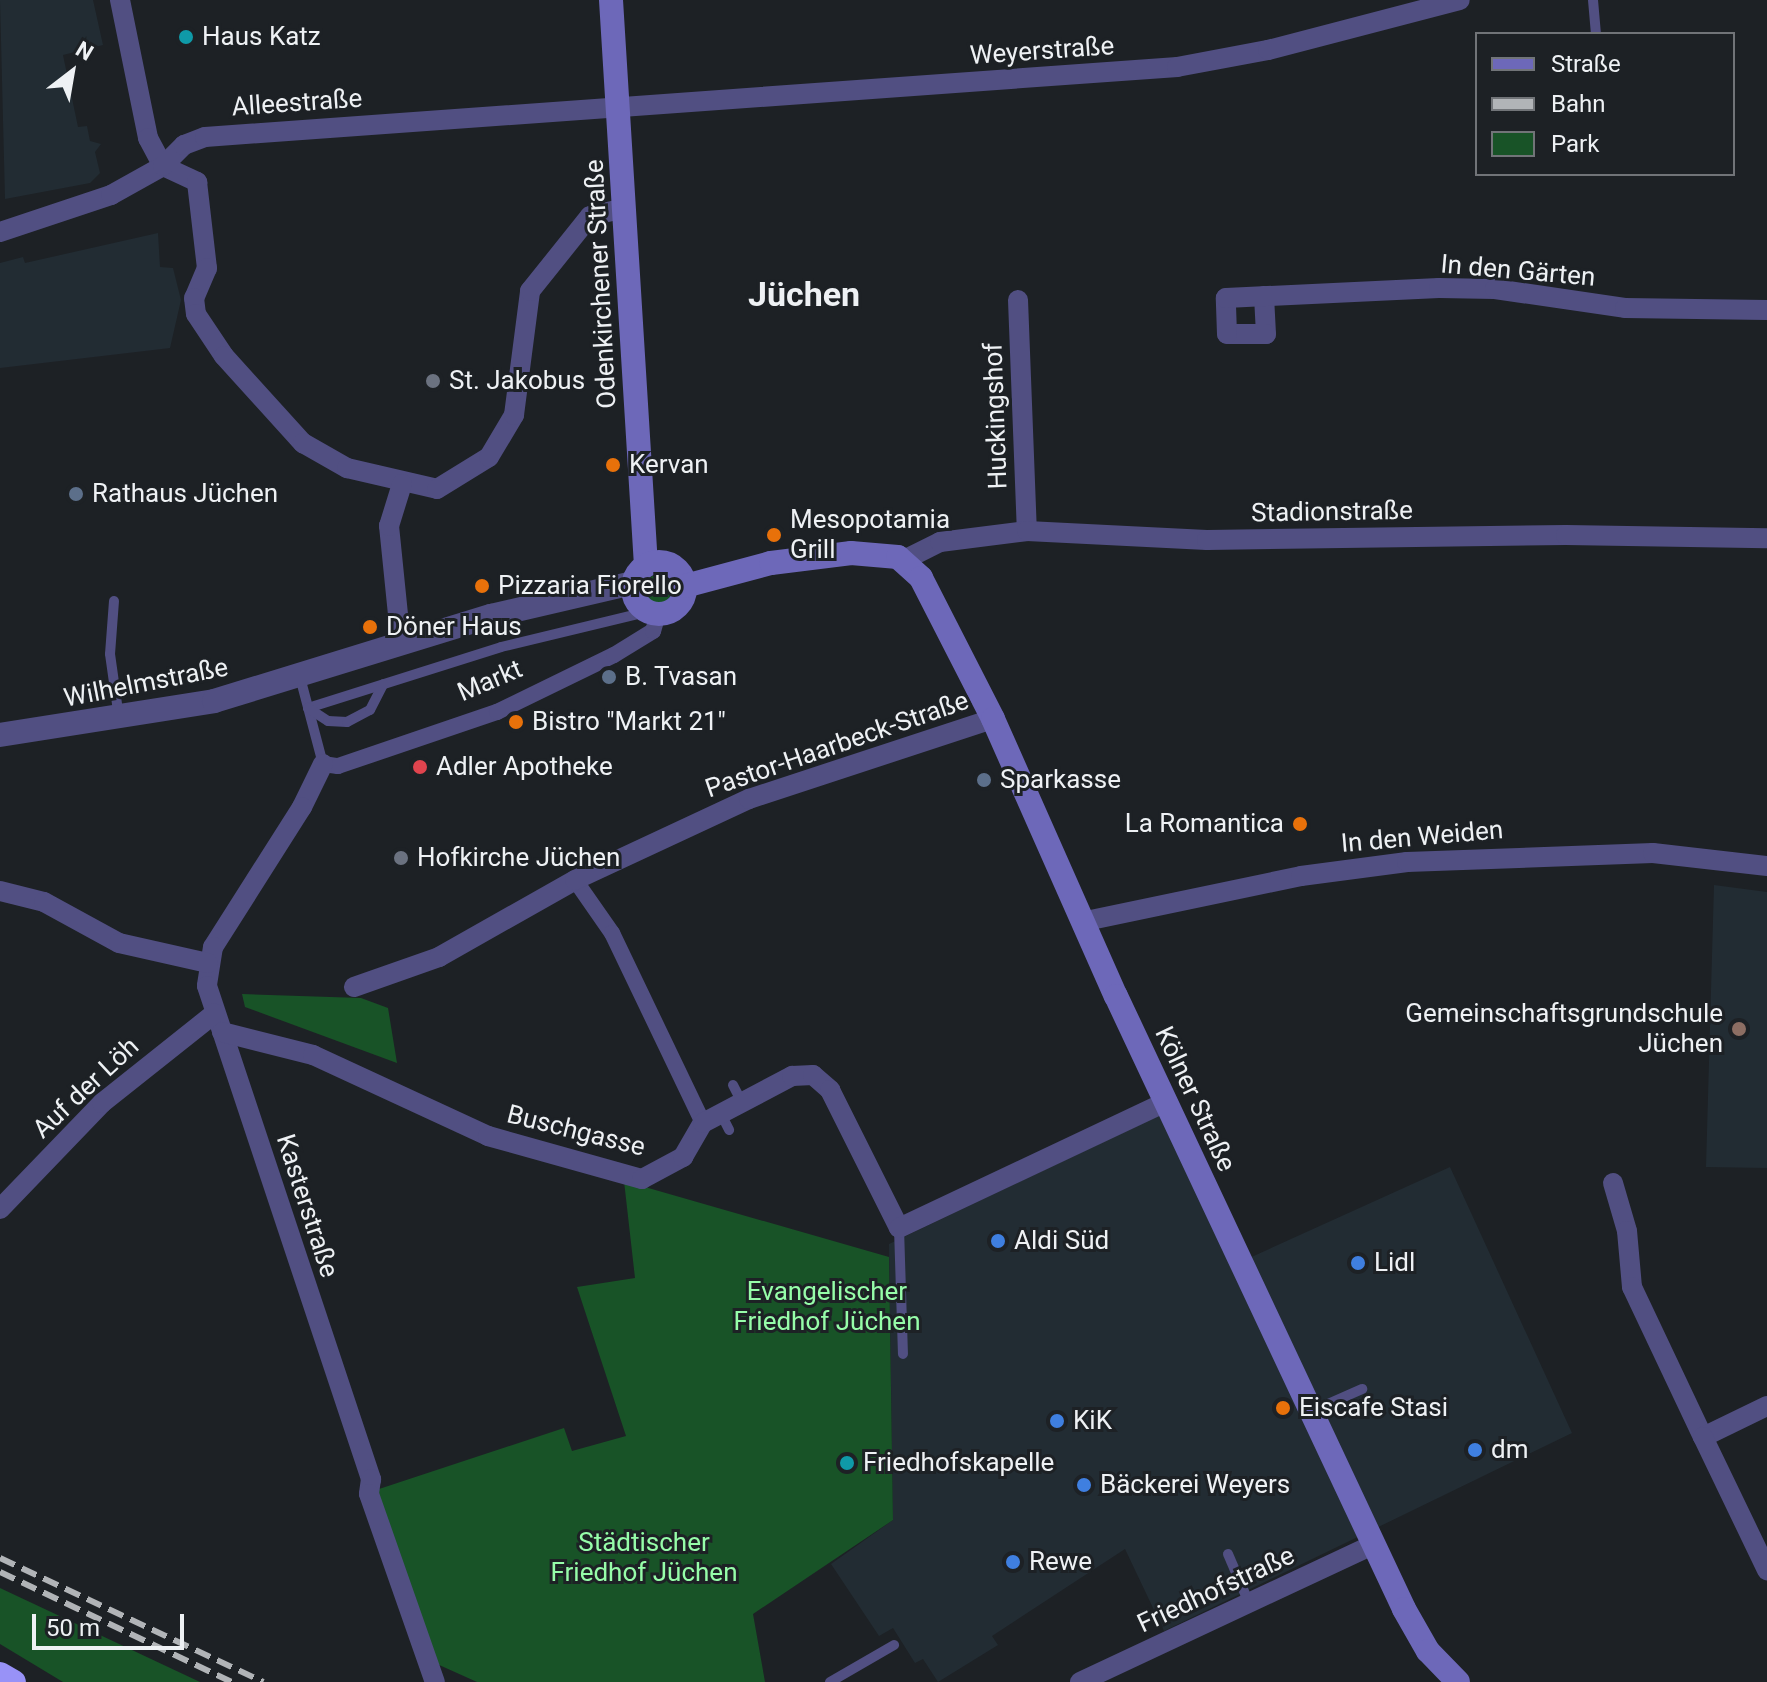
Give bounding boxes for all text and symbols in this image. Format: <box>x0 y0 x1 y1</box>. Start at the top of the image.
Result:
place label: Haus Katz <box>202 21 321 53</box>
marker: Haus Katz <box>177 28 195 46</box>
street label: Weyerstraße <box>969 30 1115 72</box>
north arrow <box>32 32 112 112</box>
legend <box>1475 32 1735 176</box>
text: N <box>72 36 98 66</box>
text: Straße <box>1551 50 1621 78</box>
street label: Alleestraße <box>231 83 363 123</box>
text: Bahn <box>1551 90 1605 118</box>
text: Park <box>1551 130 1599 158</box>
street label: Odenkirchener Straße <box>579 159 623 409</box>
street label: In den Gärten <box>1439 249 1597 293</box>
district label: Jüchen <box>748 275 860 315</box>
street label: Huckingshof <box>978 342 1014 490</box>
place label: St. Jakobus <box>449 365 585 397</box>
marker: St. Jakobus <box>424 372 442 390</box>
place label: Kervan <box>629 449 709 481</box>
marker: Kervan <box>604 456 622 474</box>
place label: Rathaus Jüchen <box>92 478 278 510</box>
marker: Rathaus Jüchen <box>67 485 85 503</box>
street label: Stadionstraße <box>1251 495 1413 529</box>
place label: Mesopotamia Grill <box>790 504 950 566</box>
marker: Mesopotamia Grill <box>765 526 783 544</box>
place label: Pizzaria Fiorello <box>498 570 682 602</box>
marker: Pizzaria Fiorello <box>473 577 491 595</box>
place label: Döner Haus <box>386 611 522 643</box>
marker: Döner Haus <box>361 618 379 636</box>
street label: Wilhelmstraße <box>61 652 231 714</box>
street label: Markt <box>453 653 527 709</box>
place label: B. Tvasan <box>625 661 738 693</box>
marker: B. Tvasan <box>600 668 618 686</box>
street label: Pastor-Haarbeck-Straße <box>701 685 973 805</box>
place label: Bistro "Markt 21" <box>532 706 726 738</box>
marker: Bistro "Markt 21" <box>507 713 525 731</box>
place label: Adler Apotheke <box>436 751 613 783</box>
marker: Adler Apotheke <box>411 758 429 776</box>
place label: Sparkasse <box>1000 764 1121 796</box>
marker: Sparkasse <box>975 771 993 789</box>
place label: La Romantica <box>1125 808 1284 840</box>
street label: In den Weiden <box>1340 814 1504 860</box>
marker: La Romantica <box>1291 815 1309 833</box>
place label: Hofkirche Jüchen <box>417 842 620 874</box>
marker: Hofkirche Jüchen <box>392 849 410 867</box>
place label: Gemeinschaftsgrundschule Jüchen <box>1405 998 1723 1060</box>
marker: Gemeinschaftsgrundschule Jüchen <box>1730 1020 1748 1038</box>
street label: Kölner Straße <box>1148 1022 1242 1176</box>
street label: Auf der Löh <box>27 1031 145 1145</box>
street label: Buschgasse <box>504 1099 648 1163</box>
street label: Kasterstraße <box>269 1131 345 1281</box>
place label: Aldi Süd <box>1014 1225 1109 1257</box>
marker: Aldi Süd <box>989 1232 1007 1250</box>
place label: Lidl <box>1374 1247 1415 1279</box>
marker: Lidl <box>1349 1254 1367 1272</box>
park label: Evangelischer Friedhof Jüchen <box>733 1276 921 1338</box>
place label: Eiscafe Stasi <box>1299 1392 1448 1424</box>
marker: Eiscafe Stasi <box>1274 1399 1292 1417</box>
place label: KiK <box>1073 1405 1112 1437</box>
marker: KiK <box>1048 1412 1066 1430</box>
place label: dm <box>1491 1434 1528 1466</box>
marker: dm <box>1466 1441 1484 1459</box>
place label: Friedhofskapelle <box>863 1447 1054 1479</box>
marker: Friedhofskapelle <box>838 1454 856 1472</box>
place label: Bäckerei Weyers <box>1100 1469 1290 1501</box>
marker: Bäckerei Weyers <box>1075 1476 1093 1494</box>
park label: Städtischer Friedhof Jüchen <box>550 1527 738 1588</box>
street label: Friedhofstraße <box>1133 1540 1299 1640</box>
place label: Rewe <box>1029 1546 1092 1578</box>
marker: Rewe <box>1004 1553 1022 1571</box>
scale bar <box>36 1598 188 1648</box>
text: 50 m <box>46 1614 100 1642</box>

